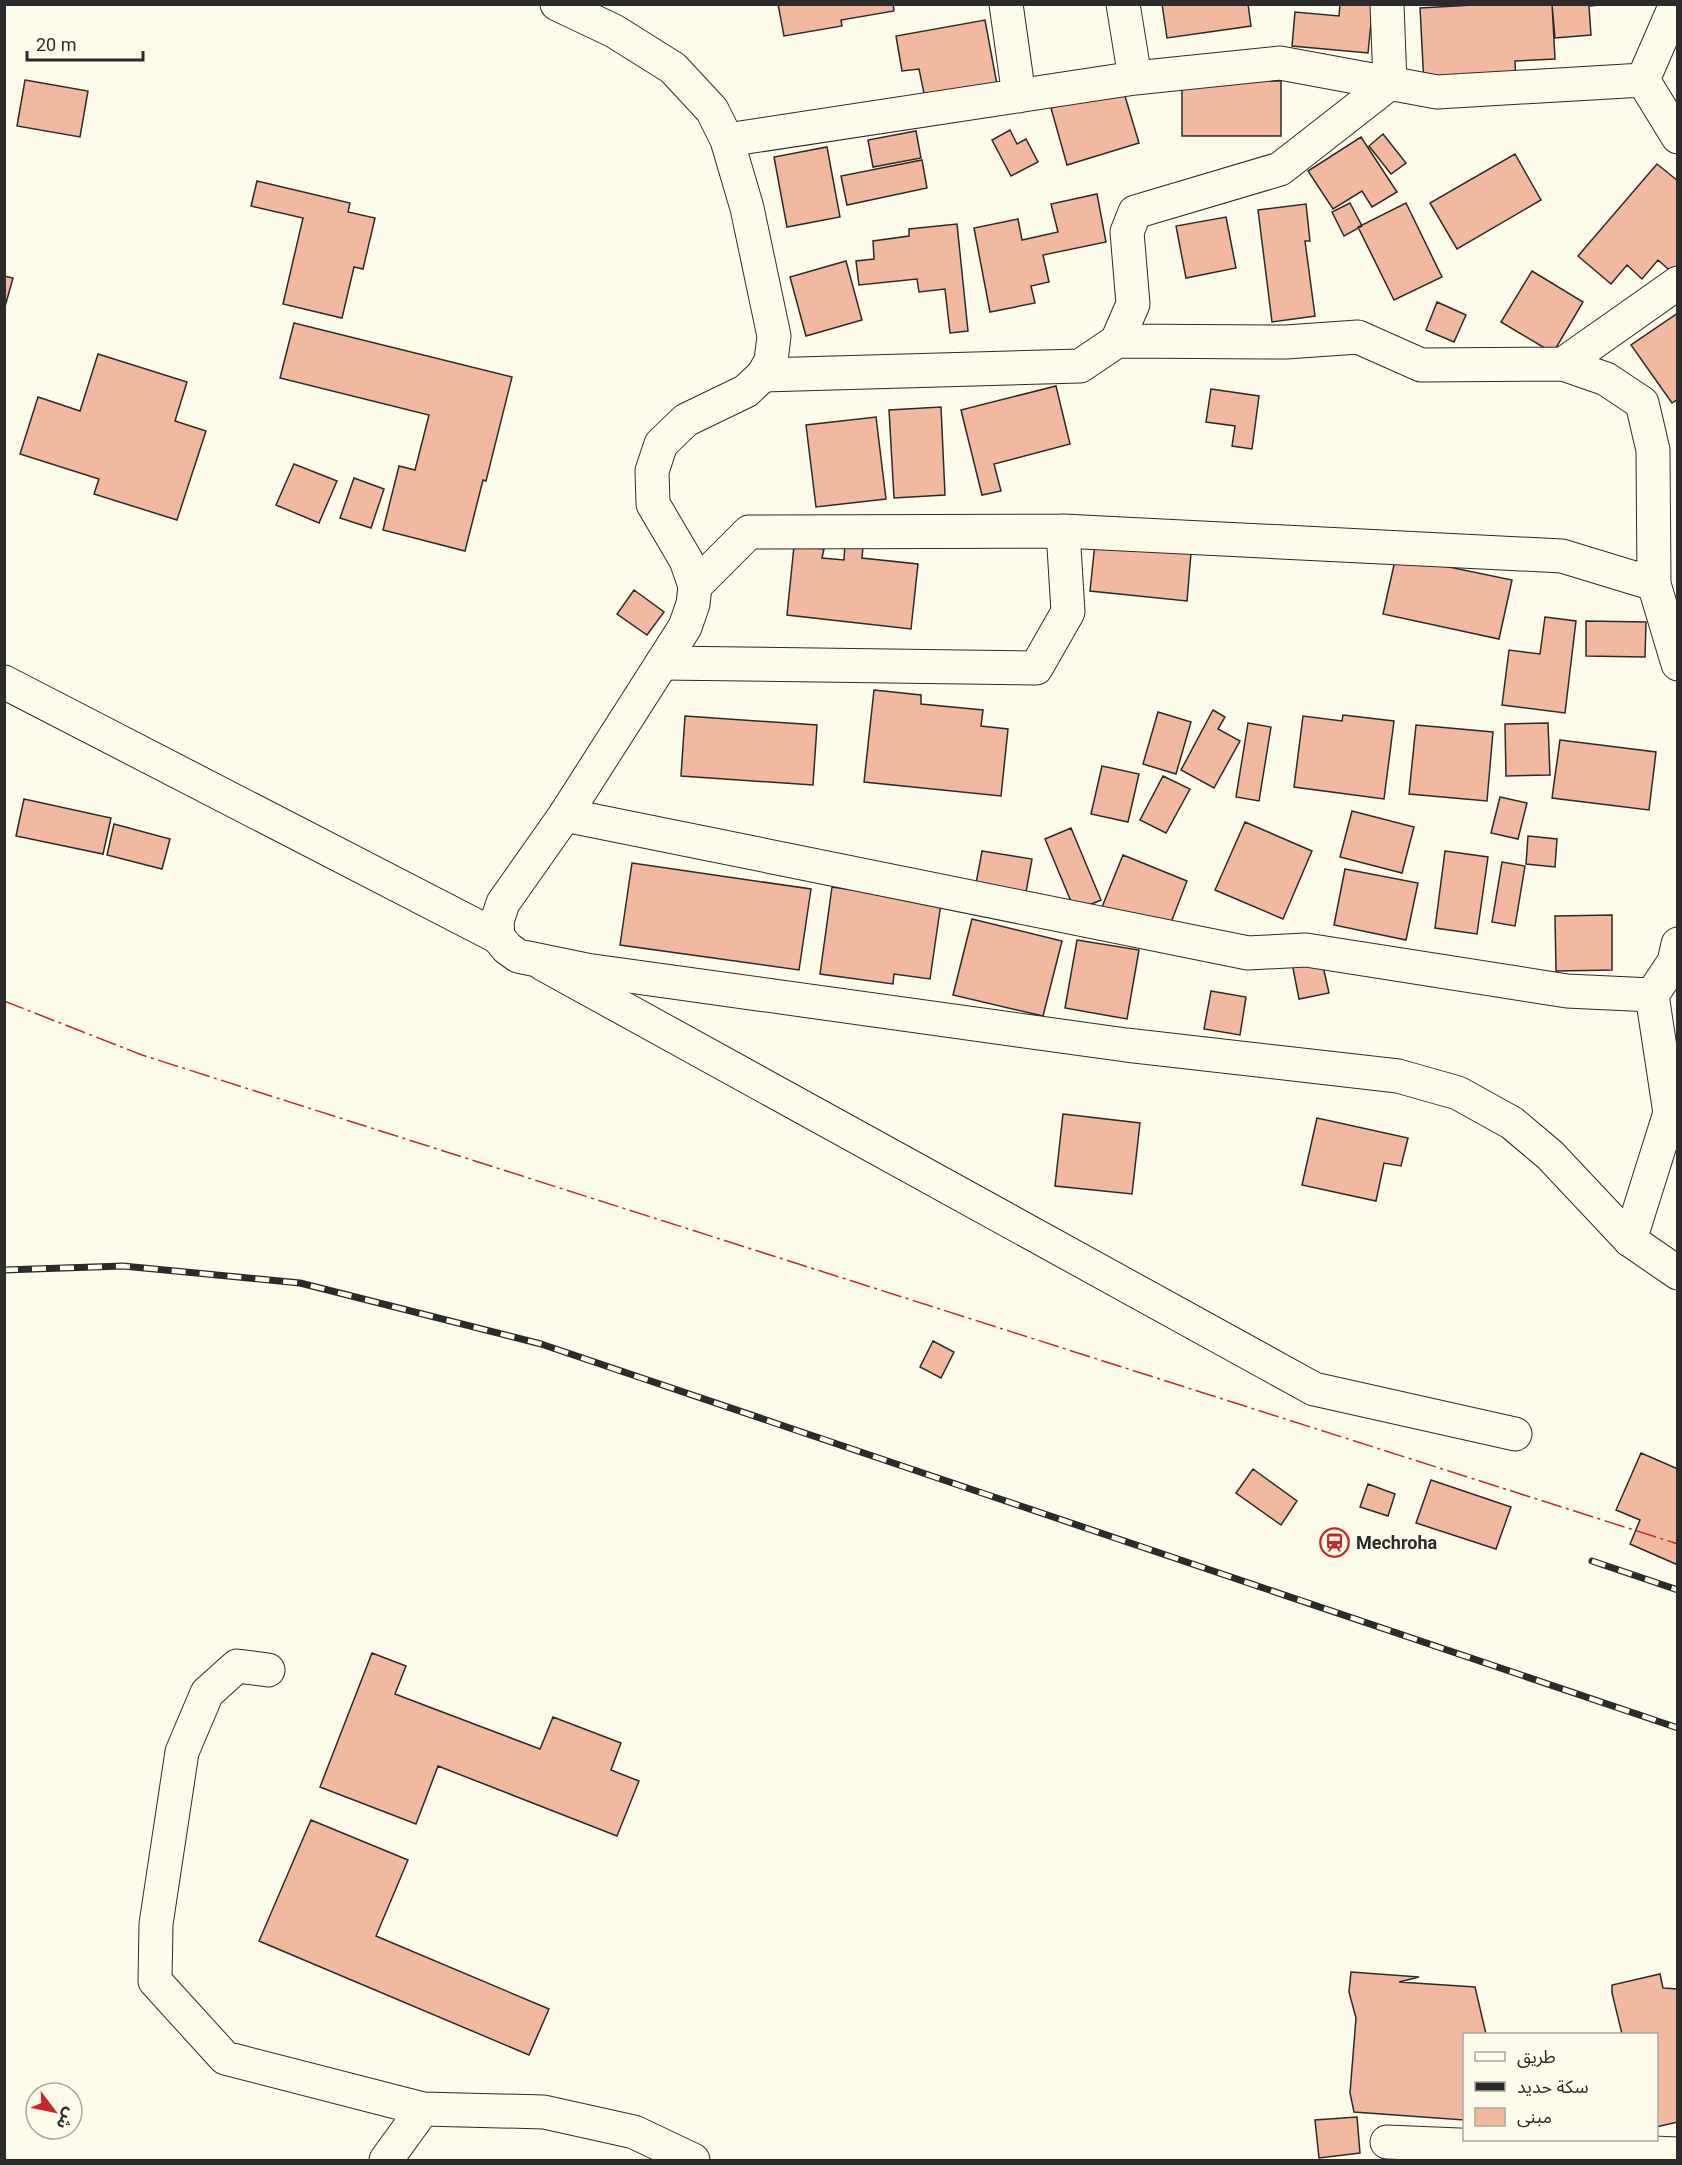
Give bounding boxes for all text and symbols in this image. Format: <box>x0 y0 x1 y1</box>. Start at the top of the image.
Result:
scale bar <box>27 24 142 62</box>
text: 20 m <box>36 34 76 55</box>
station icon: Mechroha <box>1319 1527 1351 1559</box>
place label: Mechroha <box>1356 1532 1438 1553</box>
legend <box>1463 2033 1658 2141</box>
text: طريق <box>1517 2046 1556 2068</box>
text: سكة حديد <box>1517 2076 1589 2097</box>
north arrow <box>24 2081 84 2141</box>
text: ش <box>52 2104 80 2133</box>
text: مبنى <box>1517 2106 1552 2128</box>

